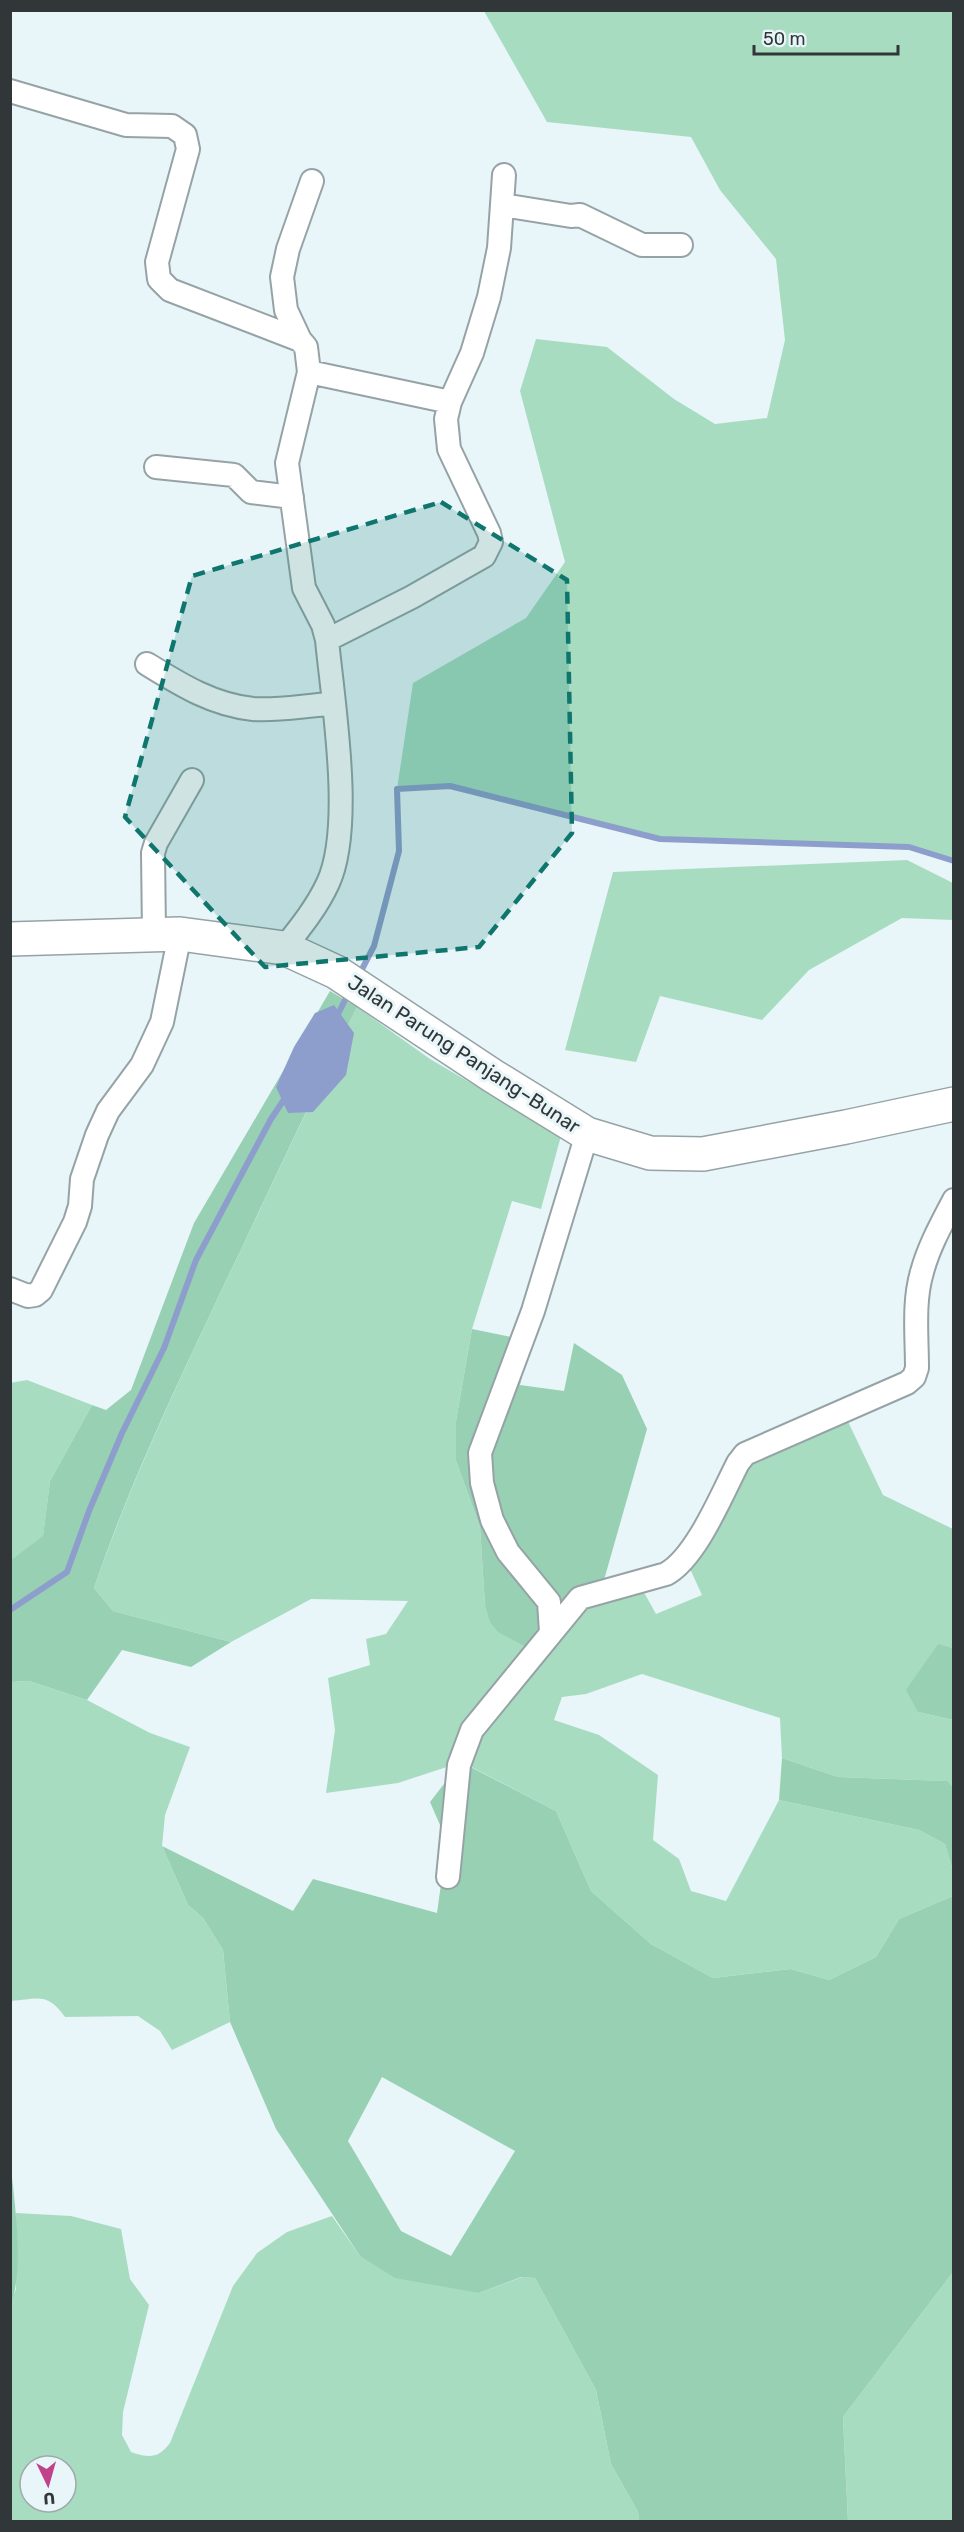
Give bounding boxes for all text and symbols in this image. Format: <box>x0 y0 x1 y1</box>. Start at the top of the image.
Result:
scale bar <box>754 18 898 56</box>
text: 50 m <box>763 28 806 50</box>
street label: Jalan Parung Panjang–Bunar <box>343 970 585 1138</box>
north arrow <box>18 2454 78 2514</box>
text: U <box>43 2488 56 2508</box>

